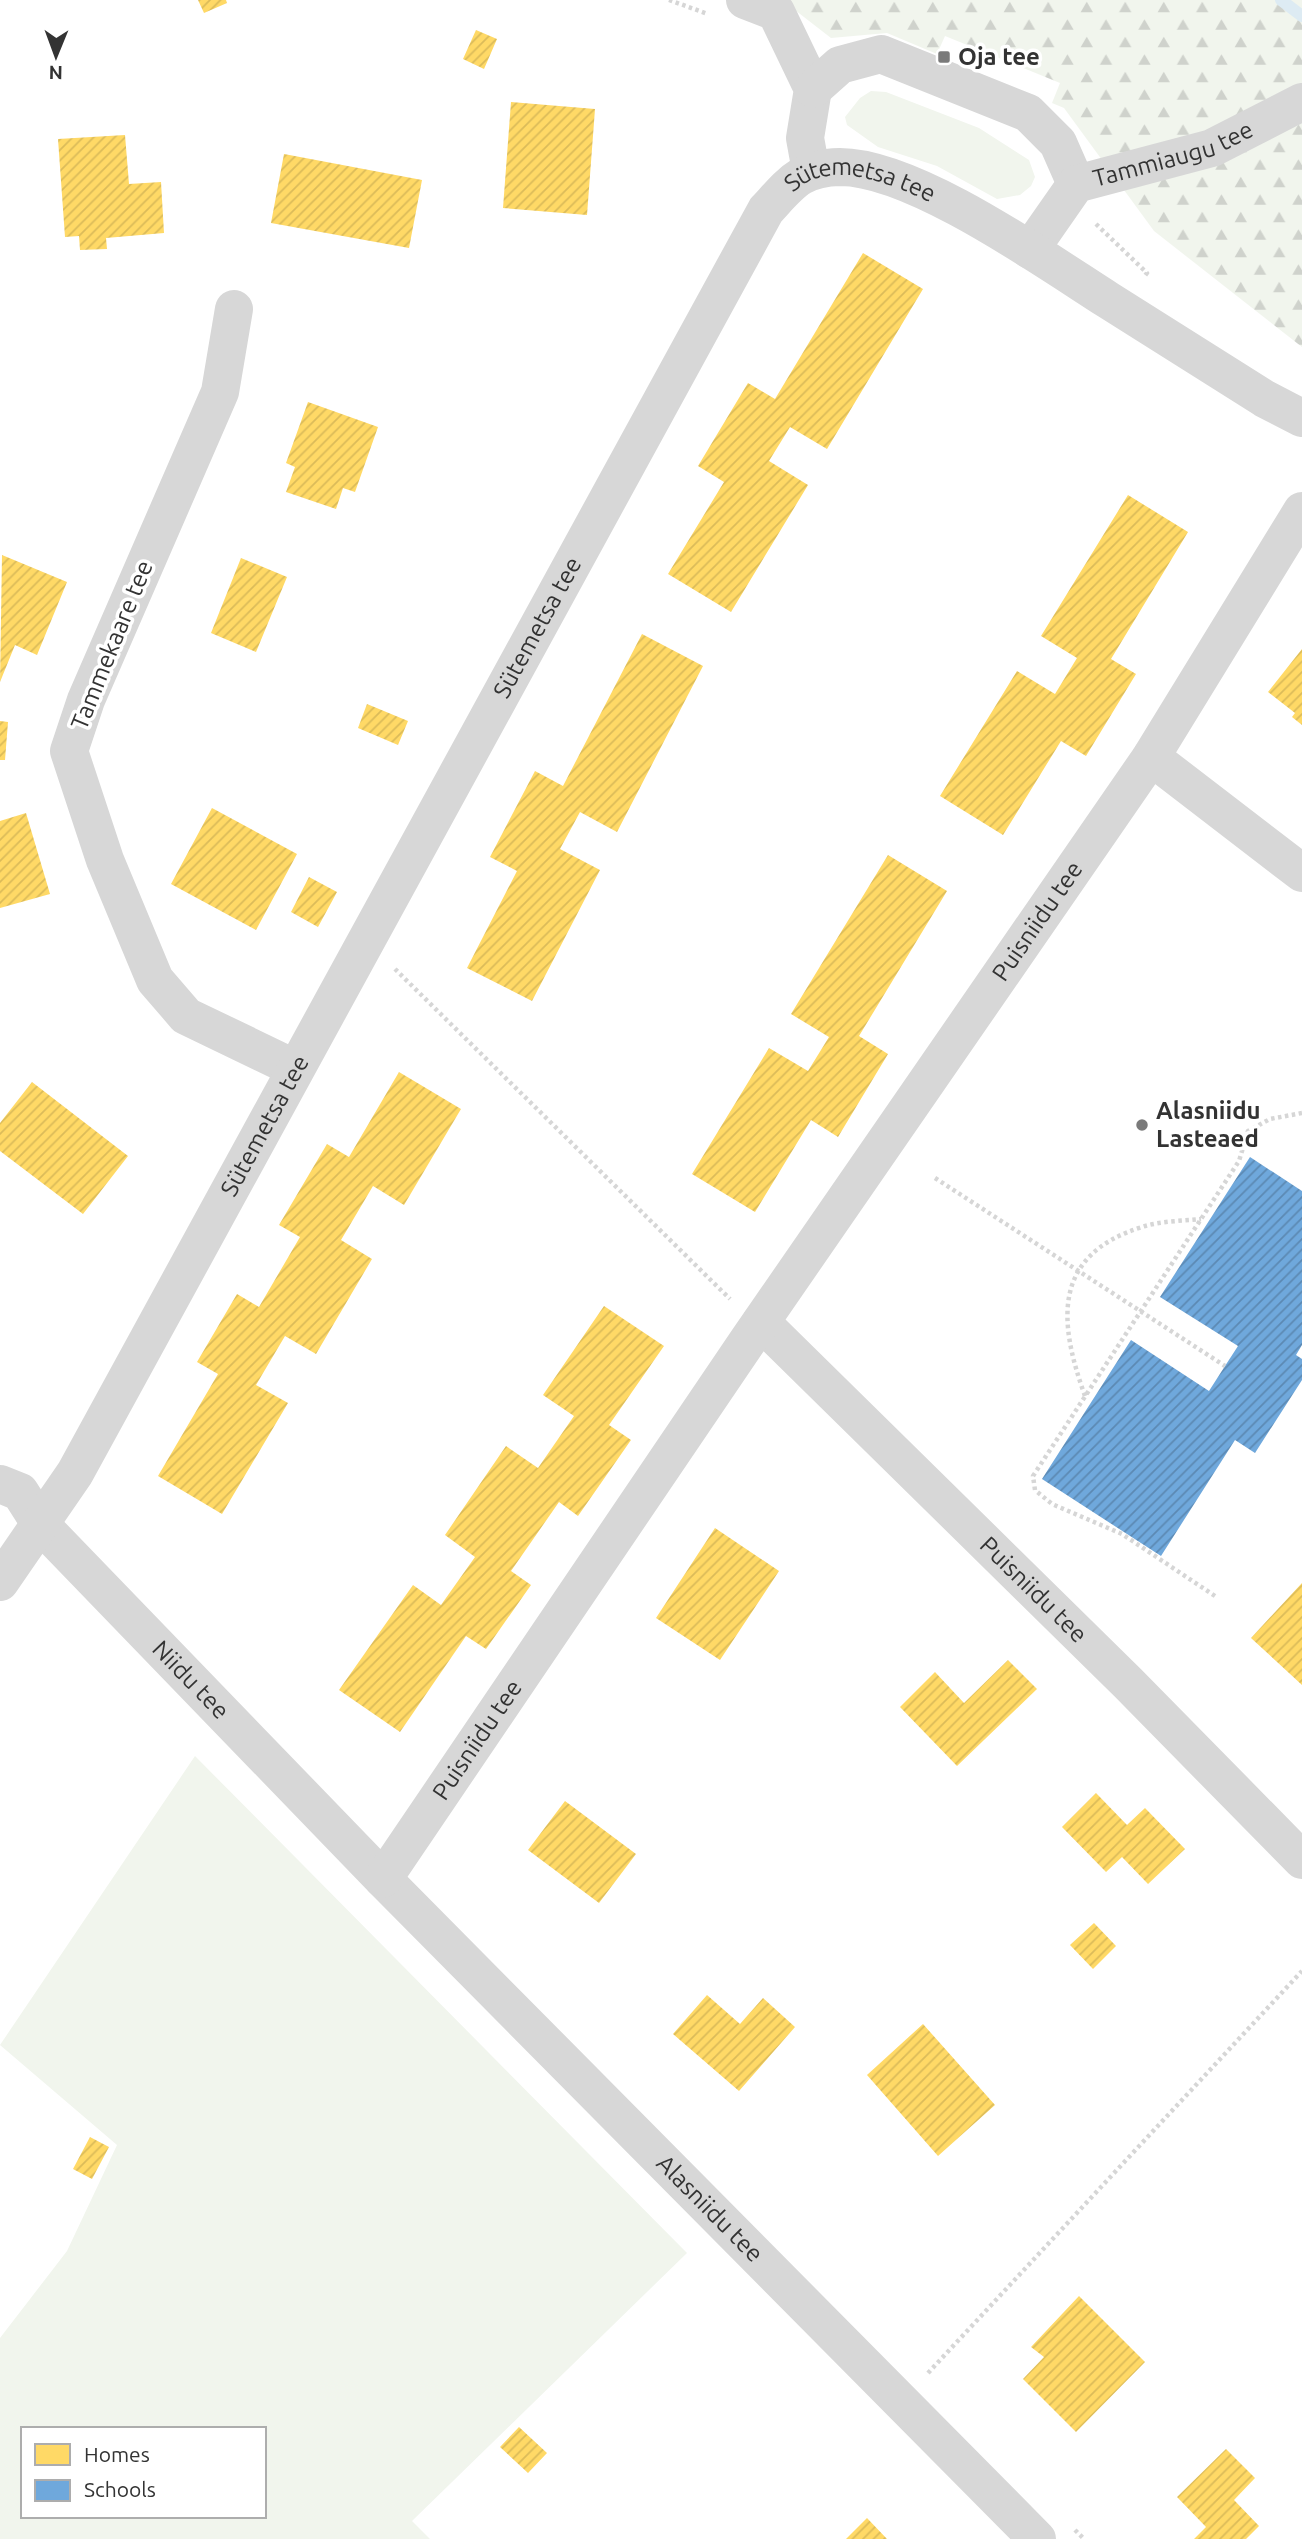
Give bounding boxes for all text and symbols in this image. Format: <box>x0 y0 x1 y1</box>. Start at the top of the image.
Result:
north arrow <box>21 21 91 91</box>
place label: Oja tee <box>958 43 1040 70</box>
marker: Oja tee <box>936 49 952 65</box>
text: N <box>48 62 63 84</box>
street label: Tammiaugu tee <box>1090 115 1257 192</box>
street label: Sütemetsa tee <box>779 153 940 207</box>
street label: Sütemetsa tee <box>488 552 587 702</box>
street label: Tammekaare tee <box>65 556 158 733</box>
street label: Puisniidu tee <box>987 856 1088 986</box>
street label: Sütemetsa tee <box>215 1051 314 1201</box>
place label: Alasniidu Lasteaed <box>1156 1097 1261 1152</box>
marker: Alasniidu Lasteaed <box>1134 1117 1150 1133</box>
street label: Puisniidu tee <box>975 1531 1093 1648</box>
street label: Niidu tee <box>147 1635 235 1724</box>
street label: Puisniidu tee <box>427 1675 527 1805</box>
street label: Alasniidu tee <box>651 2149 769 2267</box>
legend <box>21 2427 266 2518</box>
text: Homes <box>84 2442 150 2466</box>
text: Schools <box>84 2477 156 2501</box>

